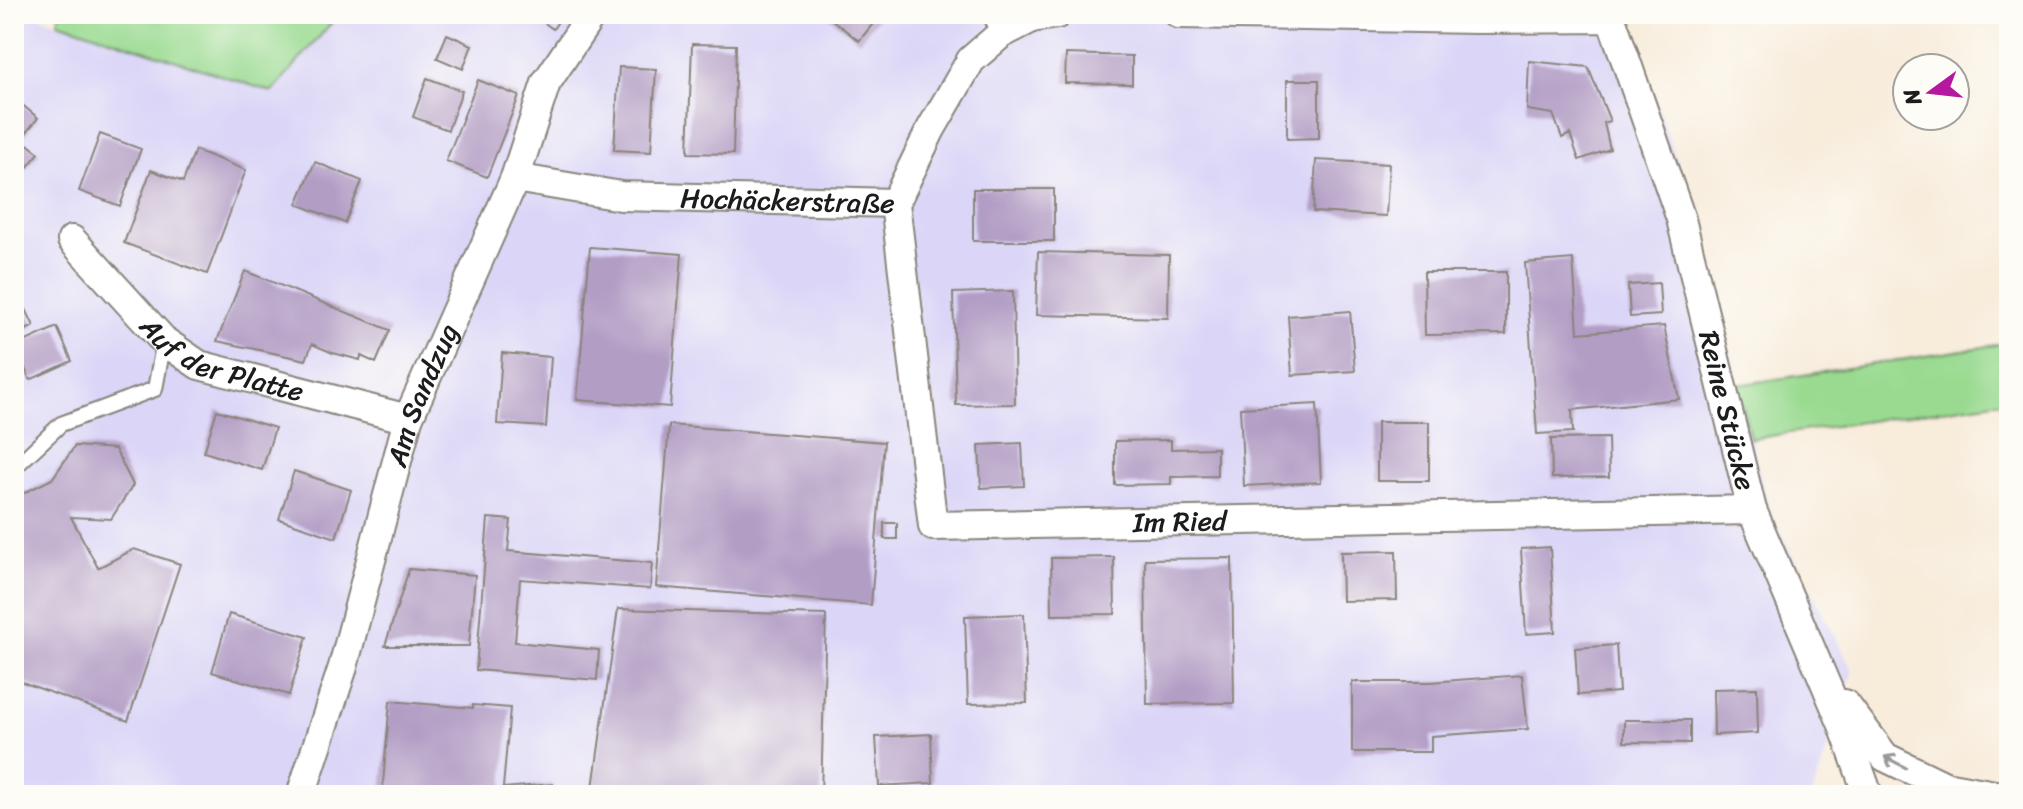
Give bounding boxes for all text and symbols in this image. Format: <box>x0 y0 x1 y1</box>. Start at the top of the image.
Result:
north arrow <box>1891 52 1971 132</box>
text: N <box>1891 84 1933 110</box>
street label: Hochäckerstraße <box>680 174 895 228</box>
street label: Auf der Platte <box>126 304 309 416</box>
street label: Am Sandzug <box>372 316 472 473</box>
street label: Reine Stücke <box>1684 326 1770 496</box>
street label: Im Ried <box>1131 496 1229 547</box>
one-way arrow <box>1884 753 1908 769</box>

